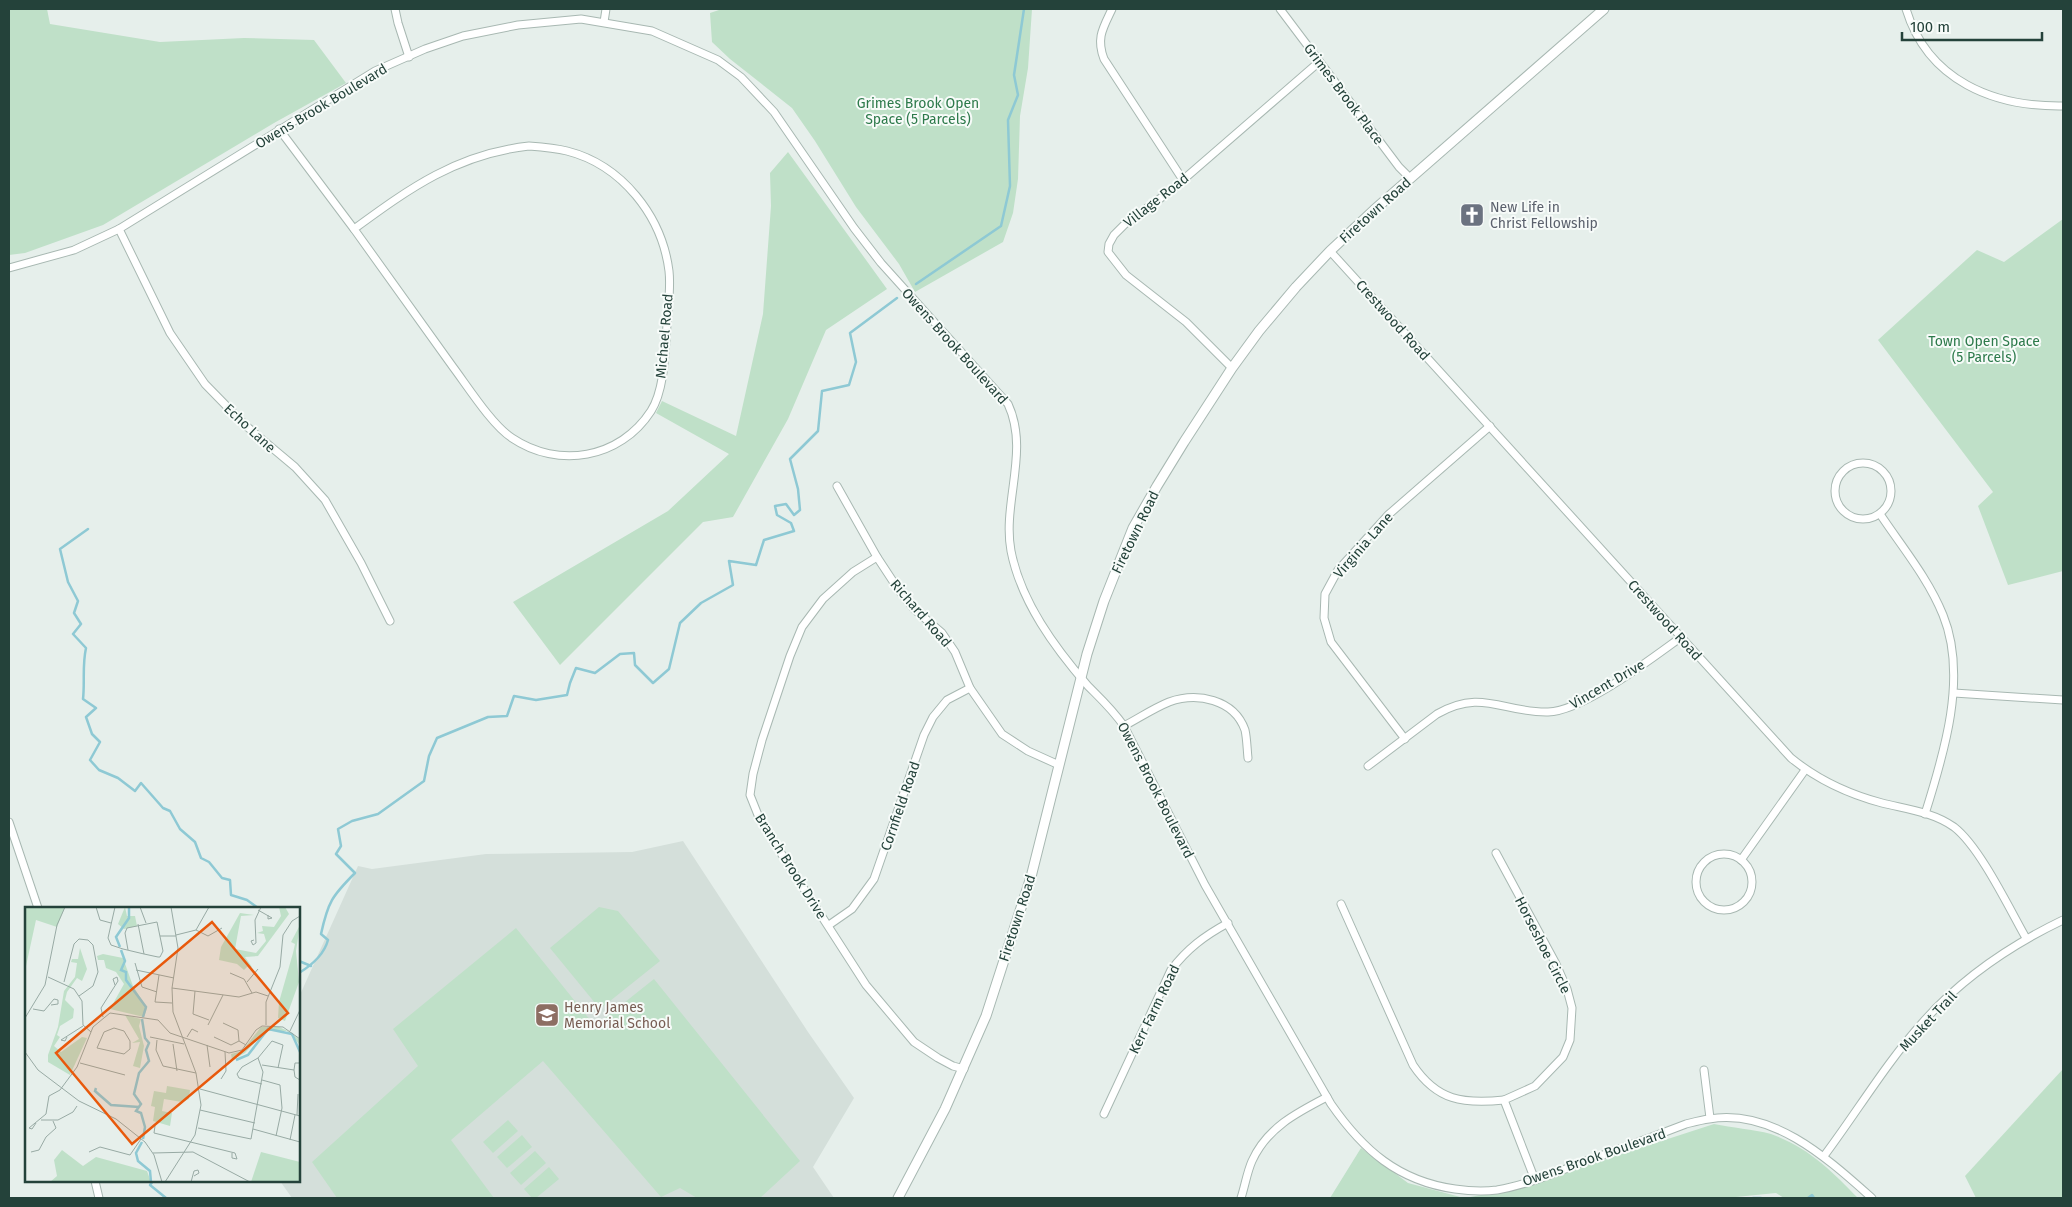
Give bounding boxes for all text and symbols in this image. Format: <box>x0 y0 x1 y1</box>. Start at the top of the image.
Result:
scale bar <box>1902 10 2042 42</box>
text: 100 m <box>1910 18 1950 36</box>
street label: Grimes Brook Place <box>1300 40 1387 148</box>
street label: Owens Brook Boulevard <box>252 60 390 153</box>
park label: Grimes Brook Open Space (5 Parcels) <box>857 95 979 128</box>
street label: Village Road <box>1120 170 1192 231</box>
street label: Firetown Road <box>1336 174 1415 247</box>
place label: New Life in Christ Fellowship <box>1490 199 1598 232</box>
church icon: New Life in Christ Fellowship <box>1459 202 1485 228</box>
street label: Crestwood Road <box>1352 277 1433 364</box>
street label: Owens Brook Boulevard <box>898 285 1011 408</box>
street label: Michael Road <box>652 293 677 379</box>
park label: Town Open Space (5 Parcels) <box>1928 333 2040 366</box>
street label: Echo Lane <box>220 400 279 457</box>
street label: Firetown Road <box>1108 488 1163 576</box>
street label: Virginia Lane <box>1330 509 1397 582</box>
street label: Richard Road <box>887 576 955 651</box>
street label: Crestwood Road <box>1624 577 1705 664</box>
street label: Vincent Drive <box>1567 656 1648 713</box>
street label: Owens Brook Boulevard <box>1114 719 1197 861</box>
street label: Cornfield Road <box>877 759 924 853</box>
street label: Branch Brook Drive <box>751 810 830 922</box>
street label: Firetown Road <box>995 873 1039 964</box>
street label: Horseshoe Circle <box>1511 894 1574 997</box>
inset map <box>25 907 300 1182</box>
street label: Kerr Farm Road <box>1125 962 1183 1057</box>
street label: Musket Trail <box>1896 988 1961 1055</box>
place label: Henry James Memorial School <box>564 999 670 1032</box>
school or university icon: Henry James Memorial School <box>534 1002 560 1028</box>
street label: Owens Brook Boulevard <box>1520 1125 1668 1190</box>

